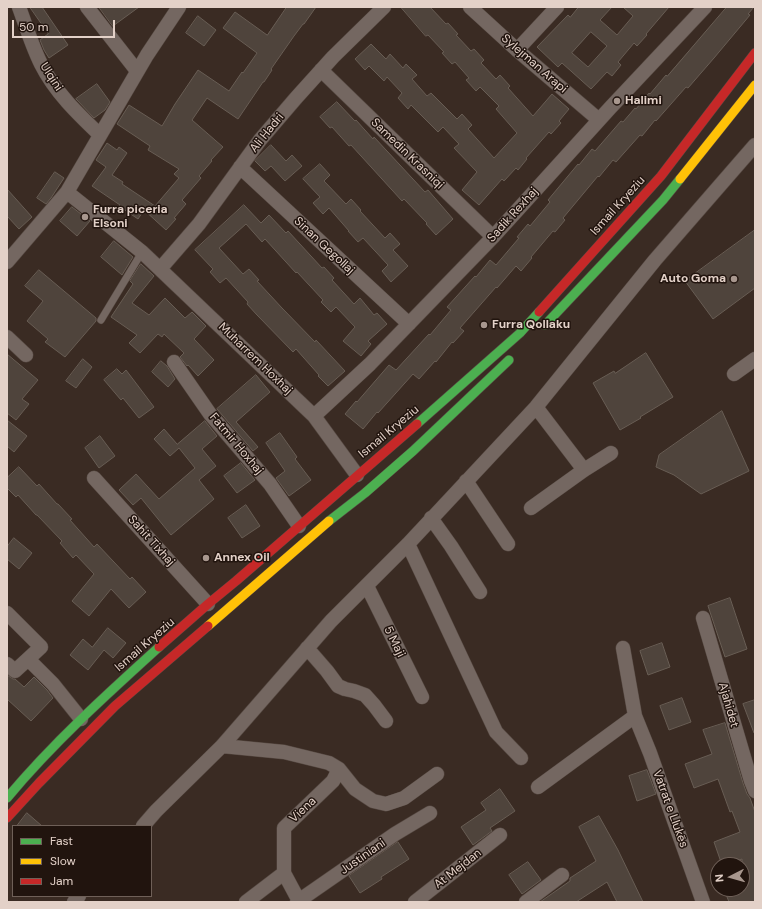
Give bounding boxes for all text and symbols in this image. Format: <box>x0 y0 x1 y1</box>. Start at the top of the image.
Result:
scale bar <box>14 12 117 38</box>
text: 50 m <box>19 19 48 35</box>
street label: Sylejman Arapi <box>498 31 570 97</box>
street label: Ulqini <box>37 60 65 94</box>
place label: Halimi <box>625 94 662 108</box>
marker: Halimi <box>612 96 622 106</box>
street label: Ali Hadri <box>247 110 287 156</box>
street label: Samedin Krasniqi <box>368 116 446 192</box>
street label: Ismail Kryeziu <box>588 174 648 238</box>
street label: Sadik Rexhaj <box>485 185 541 245</box>
place label: Furra piceria Elsoni <box>93 203 168 231</box>
marker: Furra piceria Elsoni <box>80 212 90 222</box>
street label: Sinan Gegollaj <box>291 214 357 278</box>
place label: Auto Goma <box>660 272 726 286</box>
marker: Auto Goma <box>729 274 739 284</box>
place label: Furra Qollaku <box>492 318 570 332</box>
street label: Muharrem Hoxhaj <box>215 320 295 398</box>
marker: Furra Qollaku <box>479 320 489 330</box>
street label: Ismail Kryeziu <box>356 403 422 461</box>
street label: Fatmir Hoxhaj <box>206 410 266 478</box>
street label: Sahit Tixhaj <box>125 513 177 569</box>
place label: Annex Oil <box>214 551 270 565</box>
marker: Annex Oil <box>201 553 211 563</box>
street label: Ismail Kryeziu <box>112 615 178 675</box>
street label: 5 Maji <box>380 624 408 660</box>
street label: Ajahidet <box>715 681 741 729</box>
street label: Vatrat e Llukës <box>649 768 691 850</box>
street label: Viena <box>287 794 319 826</box>
legend <box>12 825 152 897</box>
text: Fast <box>50 833 73 849</box>
street label: Justiniani <box>337 836 389 878</box>
street label: At Mejdan <box>431 846 485 892</box>
text: Slow <box>50 853 76 869</box>
north arrow <box>710 857 750 897</box>
text: Jam <box>50 873 73 889</box>
text: N <box>712 873 726 883</box>

